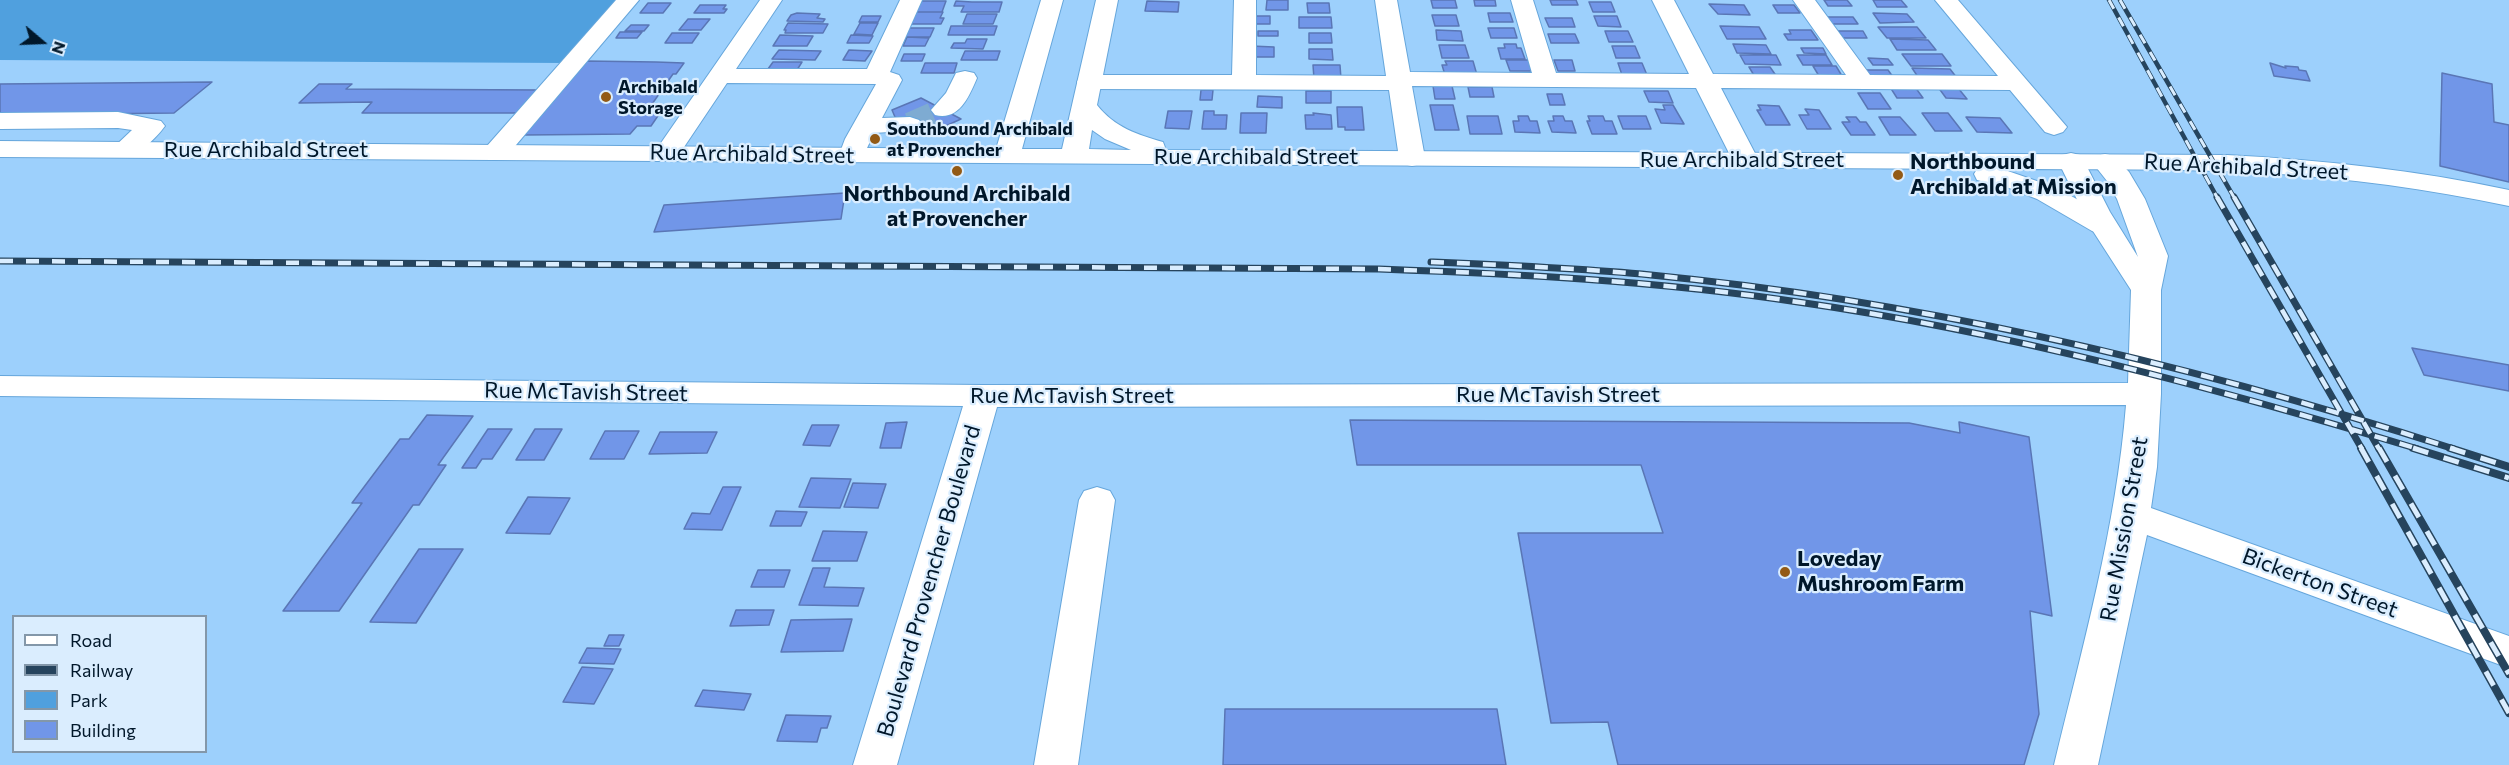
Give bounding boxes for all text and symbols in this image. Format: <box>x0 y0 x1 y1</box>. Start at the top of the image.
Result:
north arrow <box>12 12 72 72</box>
text: N <box>49 39 70 57</box>
place label: Archibald Storage <box>618 76 698 118</box>
marker: Archibald Storage <box>599 90 613 104</box>
place label: Southbound Archibald at Provencher <box>887 118 1073 160</box>
marker: Southbound Archibald at Provencher <box>868 132 882 146</box>
street label: Rue Archibald Street <box>164 137 368 163</box>
street label: Rue Archibald Street <box>649 139 855 169</box>
street label: Rue Archibald Street <box>1154 144 1358 170</box>
street label: Rue Archibald Street <box>1640 147 1844 173</box>
street label: Rue Archibald Street <box>2143 148 2349 186</box>
place label: Northbound Archibald at Mission <box>1910 149 2117 200</box>
marker: Northbound Archibald at Provencher <box>950 164 964 178</box>
marker: Northbound Archibald at Mission <box>1891 168 1905 182</box>
place label: Northbound Archibald at Provencher <box>844 181 1070 232</box>
street label: Rue McTavish Street <box>484 377 688 407</box>
street label: Rue McTavish Street <box>1456 382 1660 408</box>
street label: Rue McTavish Street <box>970 383 1174 409</box>
street label: Boulevard Provencher Boulevard <box>872 422 986 740</box>
street label: Rue Mission Street <box>2095 435 2153 623</box>
street label: Bickerton Street <box>2239 543 2401 623</box>
place label: Loveday Mushroom Farm <box>1797 546 1964 598</box>
marker: Loveday Mushroom Farm <box>1778 565 1792 579</box>
legend <box>12 615 207 753</box>
text: Road <box>70 629 112 651</box>
text: Railway <box>70 659 133 681</box>
text: Park <box>70 689 108 711</box>
text: Building <box>70 719 136 741</box>

